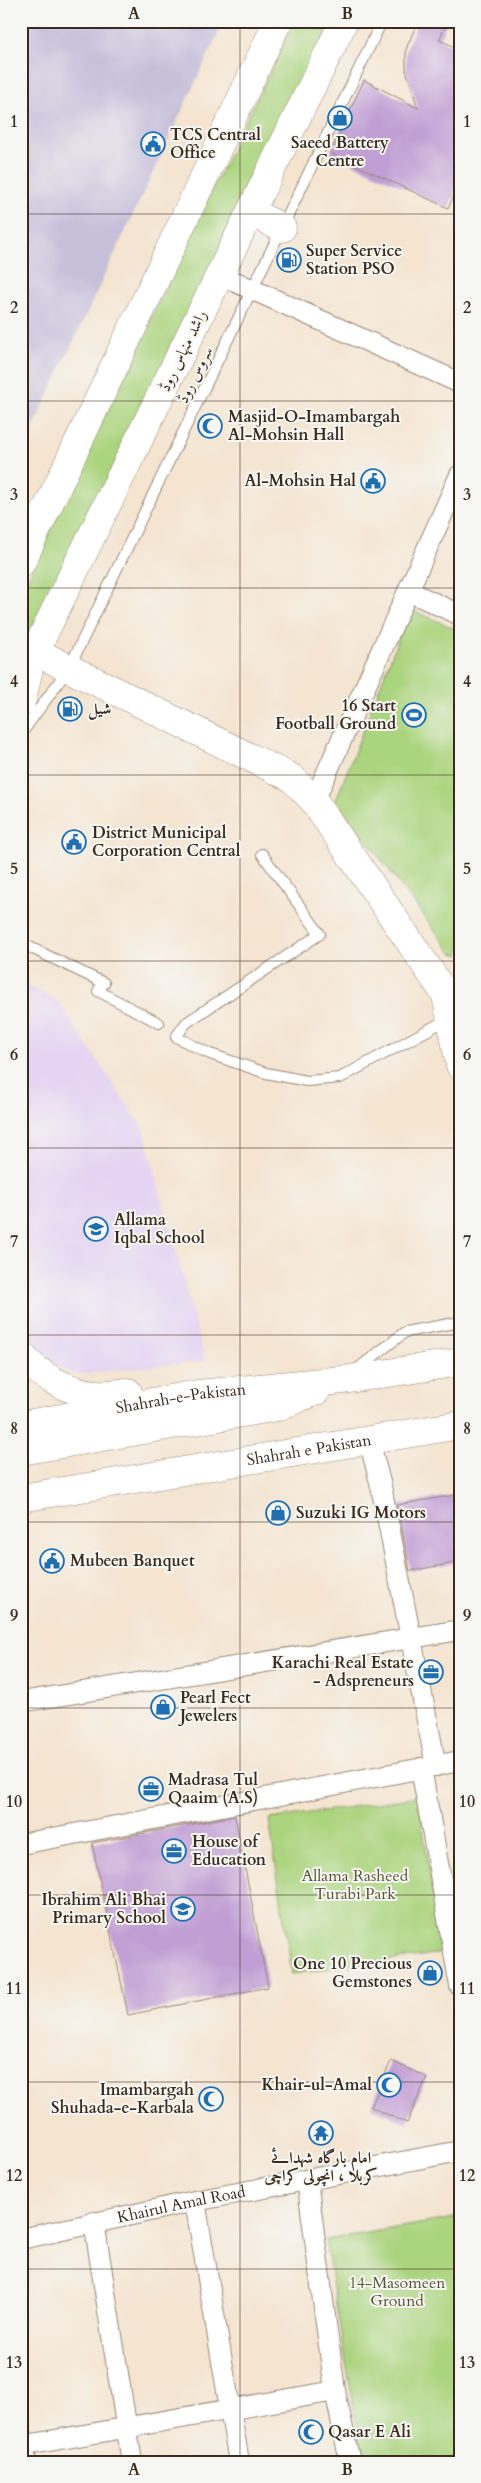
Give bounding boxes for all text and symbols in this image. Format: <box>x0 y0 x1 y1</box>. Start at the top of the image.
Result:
text: A <box>128 3 140 25</box>
text: B <box>341 3 353 25</box>
shop icon: Saeed Battery Centre <box>327 105 353 131</box>
text: 1 <box>10 111 18 133</box>
text: 1 <box>463 111 471 133</box>
place label: TCS Central Office <box>170 124 261 164</box>
public building icon: TCS Central Office <box>140 131 166 157</box>
place label: Saeed Battery Centre <box>291 132 389 172</box>
place label: Super Service Station PSO <box>306 240 402 280</box>
fuel station icon: Super Service Station PSO <box>276 247 302 273</box>
text: 2 <box>10 297 18 319</box>
text: 2 <box>463 297 471 319</box>
street label: راشد منہاس روڈ <box>154 307 212 395</box>
street label: سروس روڈ <box>172 343 218 407</box>
place label: Masjid-O-Imambargah Al-Mohsin Hall <box>228 406 400 446</box>
mosque icon: Masjid-O-Imambargah Al-Mohsin Hall <box>197 413 223 439</box>
public building icon: Al-Mohsin Hal <box>360 468 386 494</box>
place label: Al-Mohsin Hal <box>245 470 356 492</box>
text: 3 <box>10 484 18 506</box>
text: 3 <box>463 484 471 506</box>
text: 4 <box>10 671 18 693</box>
text: 4 <box>463 671 471 693</box>
place label: 16 Start Football Ground <box>275 695 396 735</box>
fuel station icon: شیل <box>57 696 83 722</box>
place label: شیل <box>88 698 111 720</box>
sports icon: 16 Start Football Ground <box>401 702 427 728</box>
place label: District Municipal Corporation Central <box>92 822 241 862</box>
public building icon: District Municipal Corporation Central <box>61 829 87 855</box>
text: 5 <box>10 858 18 880</box>
text: 5 <box>463 858 471 880</box>
text: 6 <box>10 1044 18 1066</box>
text: 6 <box>463 1044 471 1066</box>
place label: Allama Iqbal School <box>114 1209 205 1249</box>
school or university icon: Allama Iqbal School <box>83 1216 109 1242</box>
text: 7 <box>10 1231 18 1253</box>
text: 7 <box>463 1231 471 1253</box>
street label: Shahrah-e-Pakistan <box>114 1378 247 1419</box>
text: 8 <box>10 1418 18 1440</box>
text: 8 <box>463 1418 471 1440</box>
street label: Shahrah e Pakistan <box>245 1429 373 1471</box>
shop icon: Suzuki IG Motors <box>265 1500 291 1526</box>
place label: Suzuki IG Motors <box>296 1502 426 1524</box>
public building icon: Mubeen Banquet <box>39 1548 65 1574</box>
place label: Mubeen Banquet <box>70 1550 195 1572</box>
text: 9 <box>10 1605 18 1627</box>
text: 9 <box>463 1605 471 1627</box>
place label: Karachi Real Estate - Adspreneurs <box>272 1652 414 1692</box>
office icon: Karachi Real Estate - Adspreneurs <box>418 1659 444 1685</box>
place label: Pearl Fect Jewelers <box>178 1687 251 1727</box>
shop icon: Pearl Fect Jewelers <box>150 1694 176 1720</box>
place label: Madrasa Tul Qaaim (A.S) <box>168 1769 258 1809</box>
office icon: Madrasa Tul Qaaim (A.S) <box>138 1776 164 1802</box>
text: 10 <box>6 1791 22 1813</box>
text: 10 <box>459 1791 475 1813</box>
place label: House of Education <box>192 1831 267 1871</box>
office icon: House of Education <box>161 1838 187 1864</box>
park label: Allama Rasheed Turabi Park <box>302 1865 409 1905</box>
place label: Ibrahim Ali Bhai Primary School <box>42 1889 166 1929</box>
school or university icon: Ibrahim Ali Bhai Primary School <box>170 1896 196 1922</box>
place label: One 10 Precious Gemstones <box>293 1953 412 1993</box>
shop icon: One 10 Precious Gemstones <box>417 1960 443 1986</box>
text: 11 <box>6 1978 22 2000</box>
text: 11 <box>459 1978 475 2000</box>
mosque icon: Khair-ul-Amal <box>376 2072 402 2098</box>
place label: Khair-ul-Amal <box>261 2074 372 2096</box>
place label: Imambargah Shuhada-e-Karbala <box>51 2079 194 2119</box>
mosque icon: Imambargah Shuhada-e-Karbala <box>198 2086 224 2112</box>
temple icon: امام بارگاہ شہدائے کربلا ، انچولی کراچی <box>308 2120 334 2146</box>
place label: امام بارگاہ شہدائے کربلا ، انچولی کراچی <box>264 2147 377 2187</box>
text: 12 <box>6 2165 22 2187</box>
text: 12 <box>459 2165 475 2187</box>
street label: Khairul Amal Road <box>115 2181 248 2229</box>
park label: 14-Masomeen Ground <box>349 2272 445 2312</box>
text: 13 <box>6 2352 22 2374</box>
text: 13 <box>459 2352 475 2374</box>
mosque icon: Qasar E Ali <box>298 2419 324 2445</box>
place label: Qasar E Ali <box>328 2421 411 2443</box>
text: A <box>128 2459 140 2481</box>
text: B <box>341 2459 353 2481</box>

